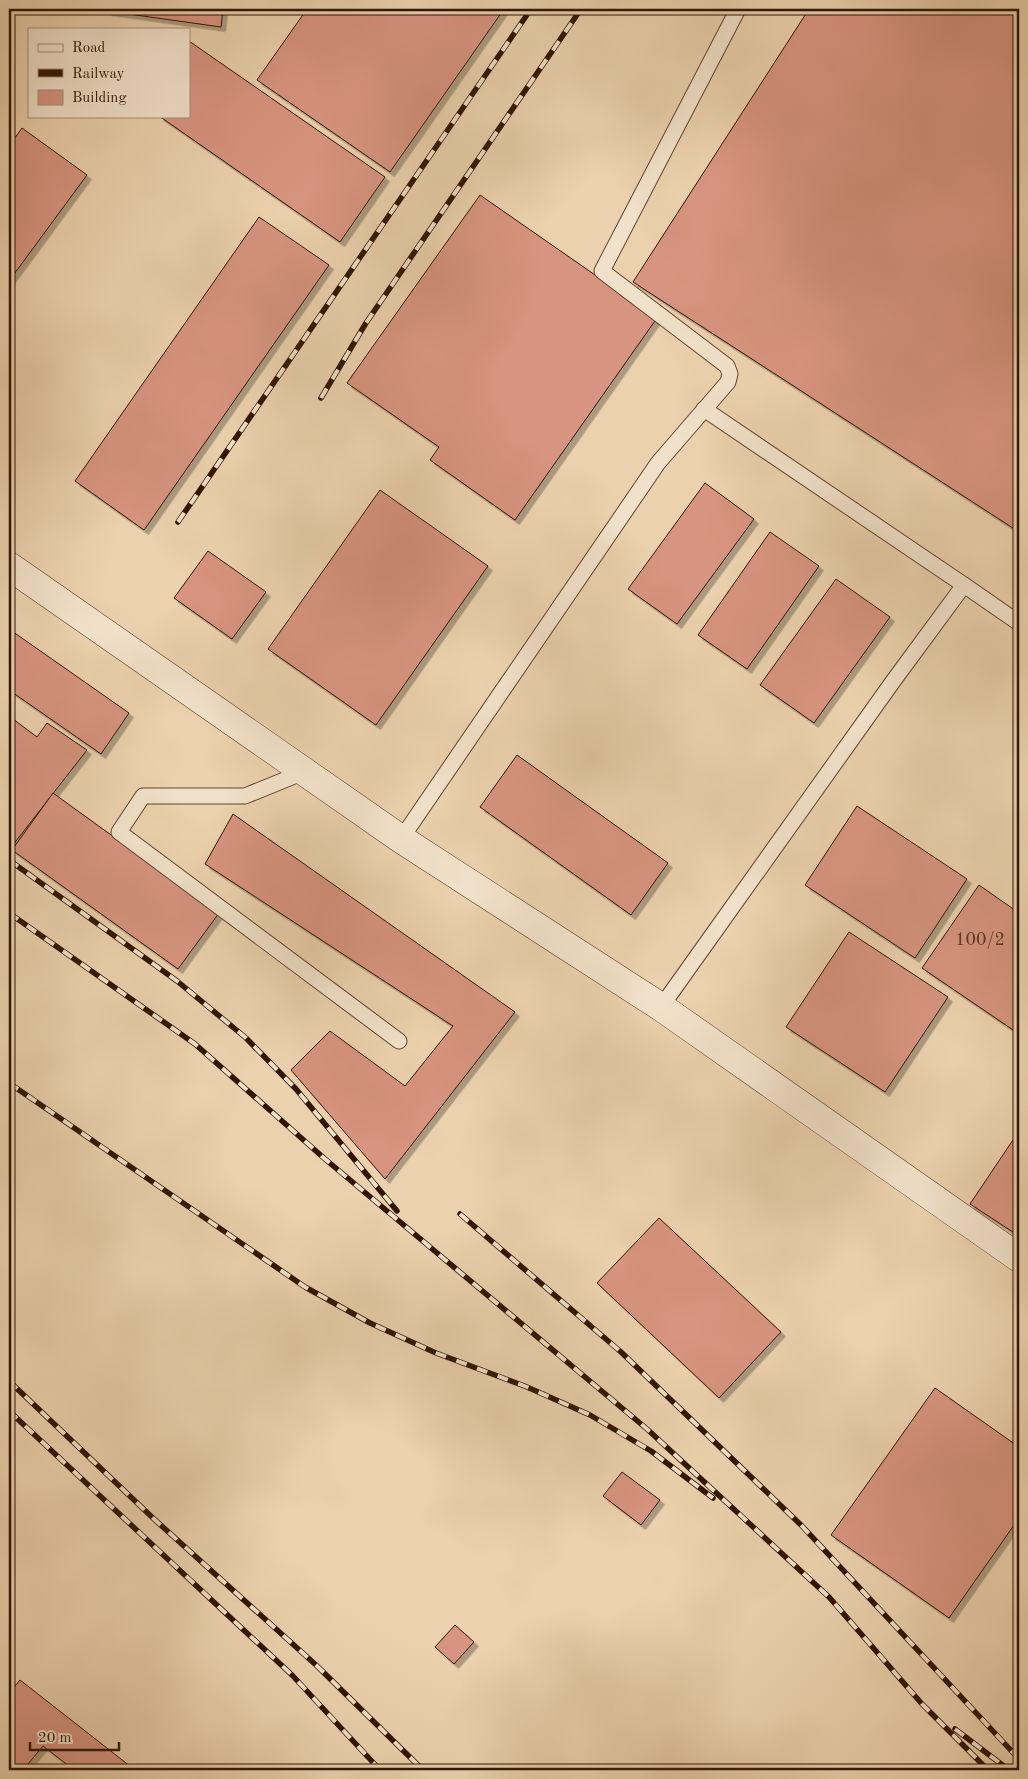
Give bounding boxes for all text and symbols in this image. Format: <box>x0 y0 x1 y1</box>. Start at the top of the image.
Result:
legend <box>28 28 190 118</box>
text: Road <box>72 41 106 56</box>
text: Railway <box>72 67 125 82</box>
text: Building <box>72 91 127 106</box>
house number: 100/2 <box>955 931 1005 949</box>
scale bar <box>30 1719 119 1751</box>
text: 20 m <box>38 1731 72 1746</box>

